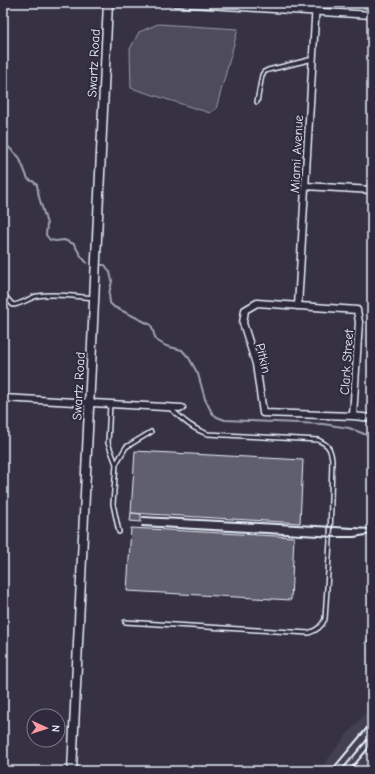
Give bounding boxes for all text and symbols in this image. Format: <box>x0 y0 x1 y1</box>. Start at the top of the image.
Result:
street label: Swartz Road <box>84 29 103 98</box>
street label: Miami Avenue <box>287 114 306 193</box>
street label: Clark Street <box>337 327 356 395</box>
street label: Pitkin <box>253 342 274 375</box>
street label: Swartz Road <box>69 352 88 421</box>
north arrow <box>26 708 66 748</box>
text: N <box>49 725 62 732</box>

